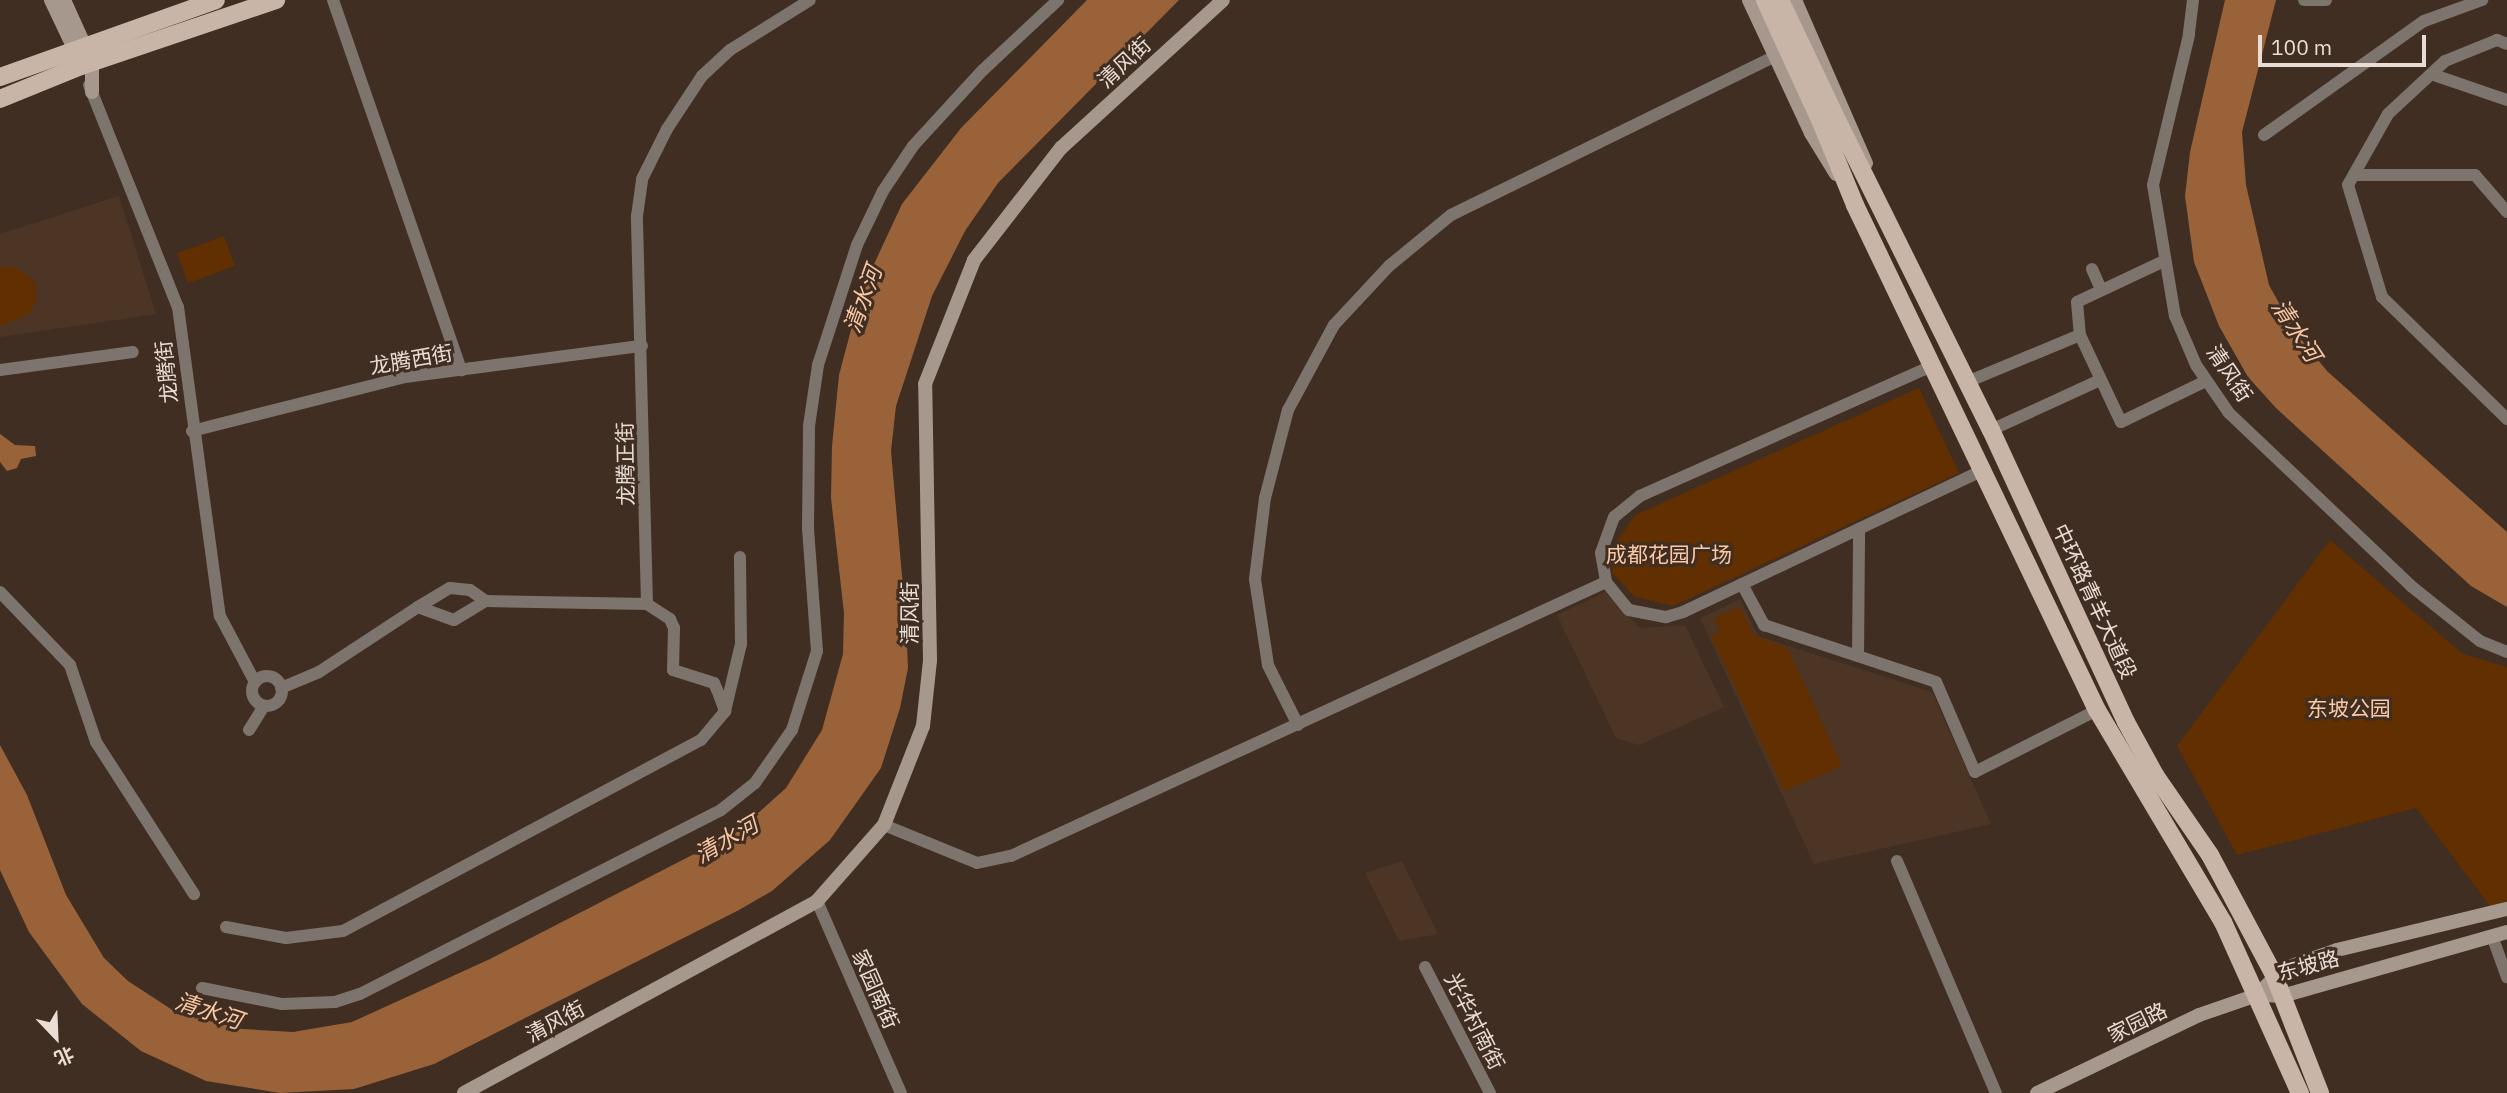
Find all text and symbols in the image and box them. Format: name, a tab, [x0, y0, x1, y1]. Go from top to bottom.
scale bar	[2262, 21, 2430, 65]
street label: 清风街	[1092, 31, 1156, 93]
text: 100 m	[2271, 33, 2332, 61]
water label: 清水河	[837, 262, 887, 336]
water label: 清水河	[2267, 294, 2327, 366]
street label: 龙腾街	[150, 339, 182, 405]
street label: 龙腾西街	[367, 339, 455, 379]
street label: 清风街	[2202, 340, 2258, 406]
street label: 龙腾正街	[612, 422, 638, 506]
street label: 中环路青羊大道段	[2048, 520, 2142, 682]
park label: 成都花园广场	[1606, 541, 1732, 567]
street label: 清风街	[896, 582, 922, 644]
park label: 东坡公园	[2307, 695, 2391, 721]
water label: 清水河	[689, 810, 763, 868]
street label: 东坡路	[2274, 945, 2342, 985]
street label: 家园南街	[847, 946, 905, 1032]
street label: 光华村南街	[1440, 969, 1510, 1073]
water label: 清水河	[172, 986, 246, 1034]
street label: 清风街	[521, 995, 589, 1047]
street label: 家园路	[2103, 997, 2171, 1047]
north arrow	[21, 1002, 91, 1072]
text: 北	[51, 1042, 78, 1071]

